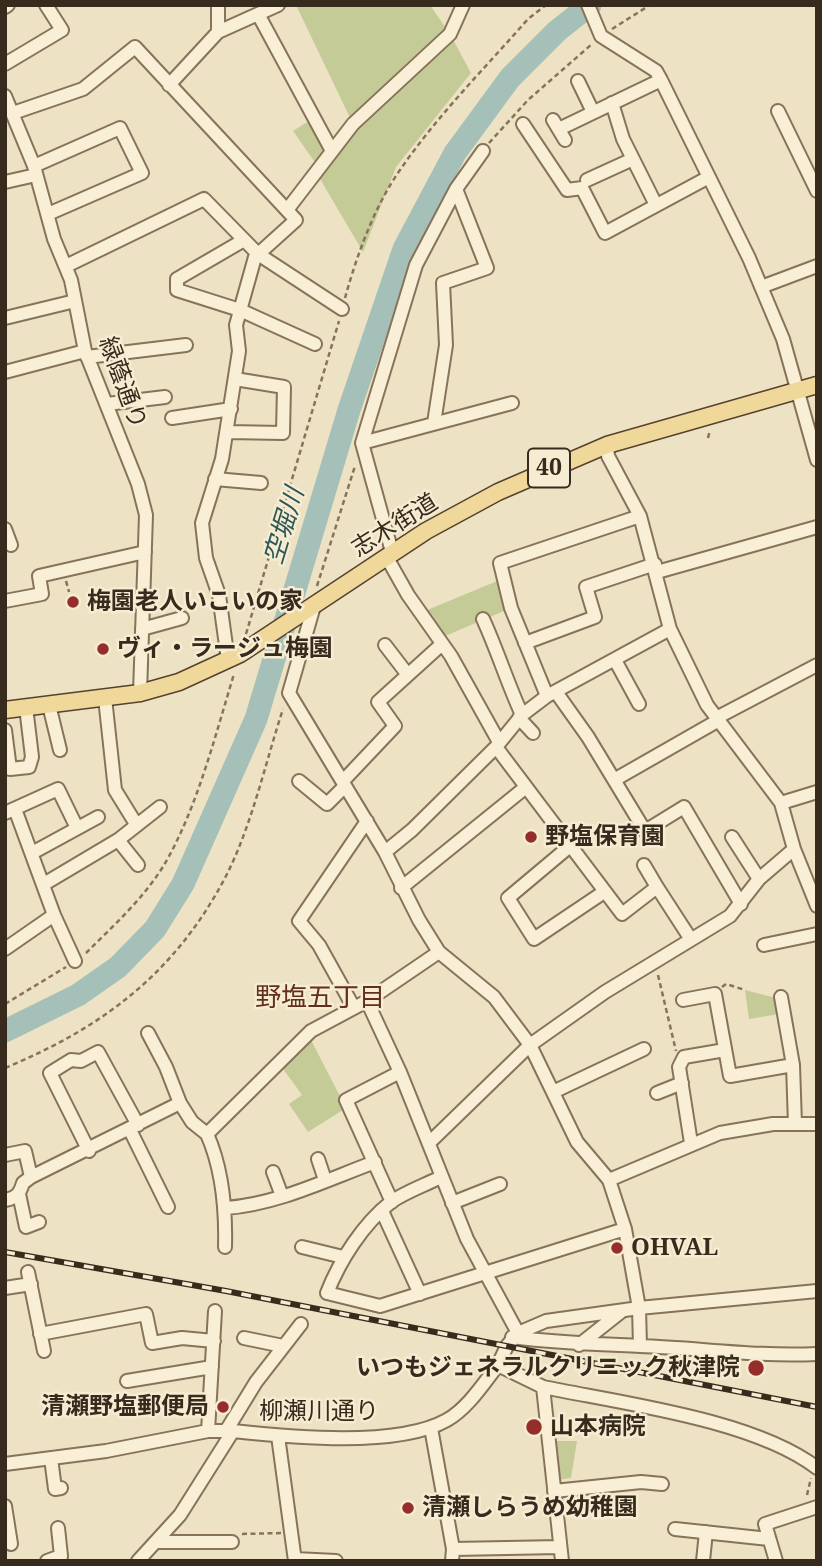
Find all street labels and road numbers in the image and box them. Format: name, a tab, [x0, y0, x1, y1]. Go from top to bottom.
street label: 緑蔭通り	[92, 333, 152, 433]
road number: 40	[528, 448, 570, 488]
street label: 志木街道	[347, 488, 443, 564]
street label: 柳瀬川通り	[259, 1398, 379, 1426]

